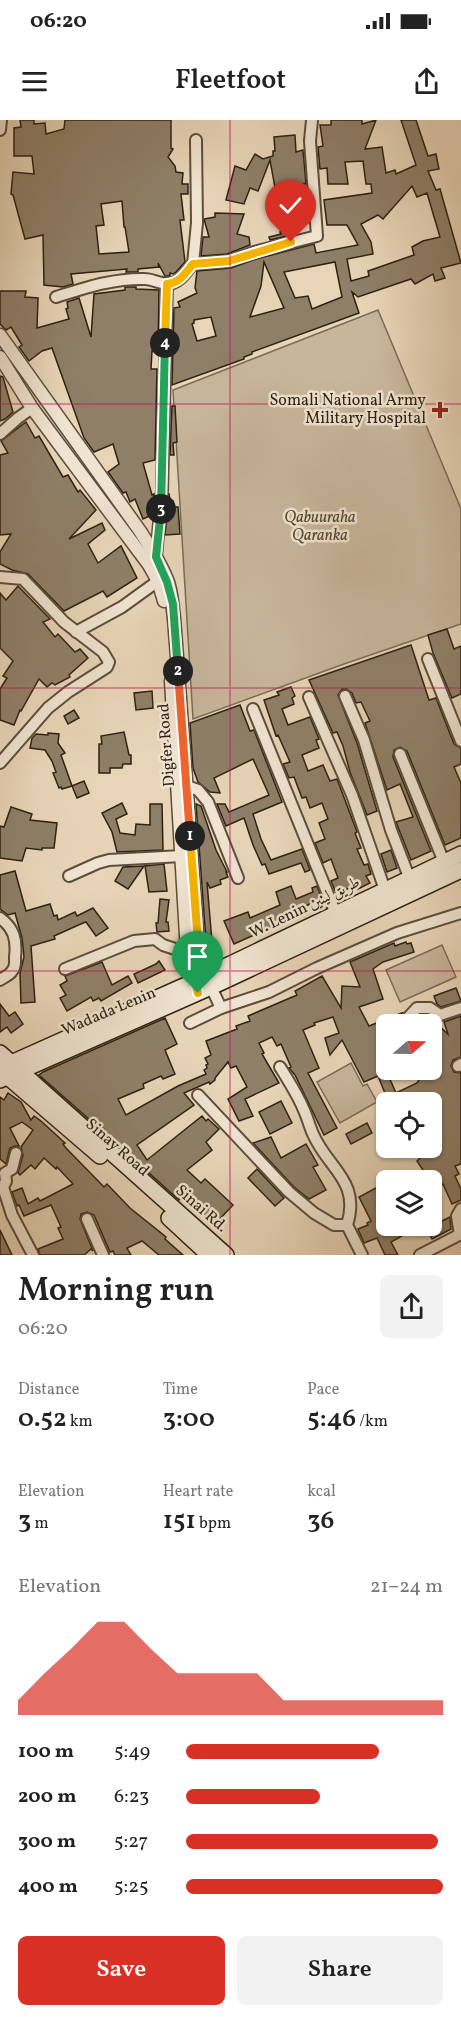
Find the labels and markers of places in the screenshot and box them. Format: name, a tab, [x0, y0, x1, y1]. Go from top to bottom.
pin	[265, 180, 316, 242]
pin: 4	[150, 328, 180, 358]
place label: Somali National Army Military Hospital	[270, 390, 426, 430]
marker: Somali National Army Military Hospital	[431, 401, 449, 419]
pin: 3	[146, 494, 176, 524]
pin: 2	[163, 656, 193, 686]
pin: 1	[175, 821, 205, 851]
pin	[172, 931, 223, 993]

